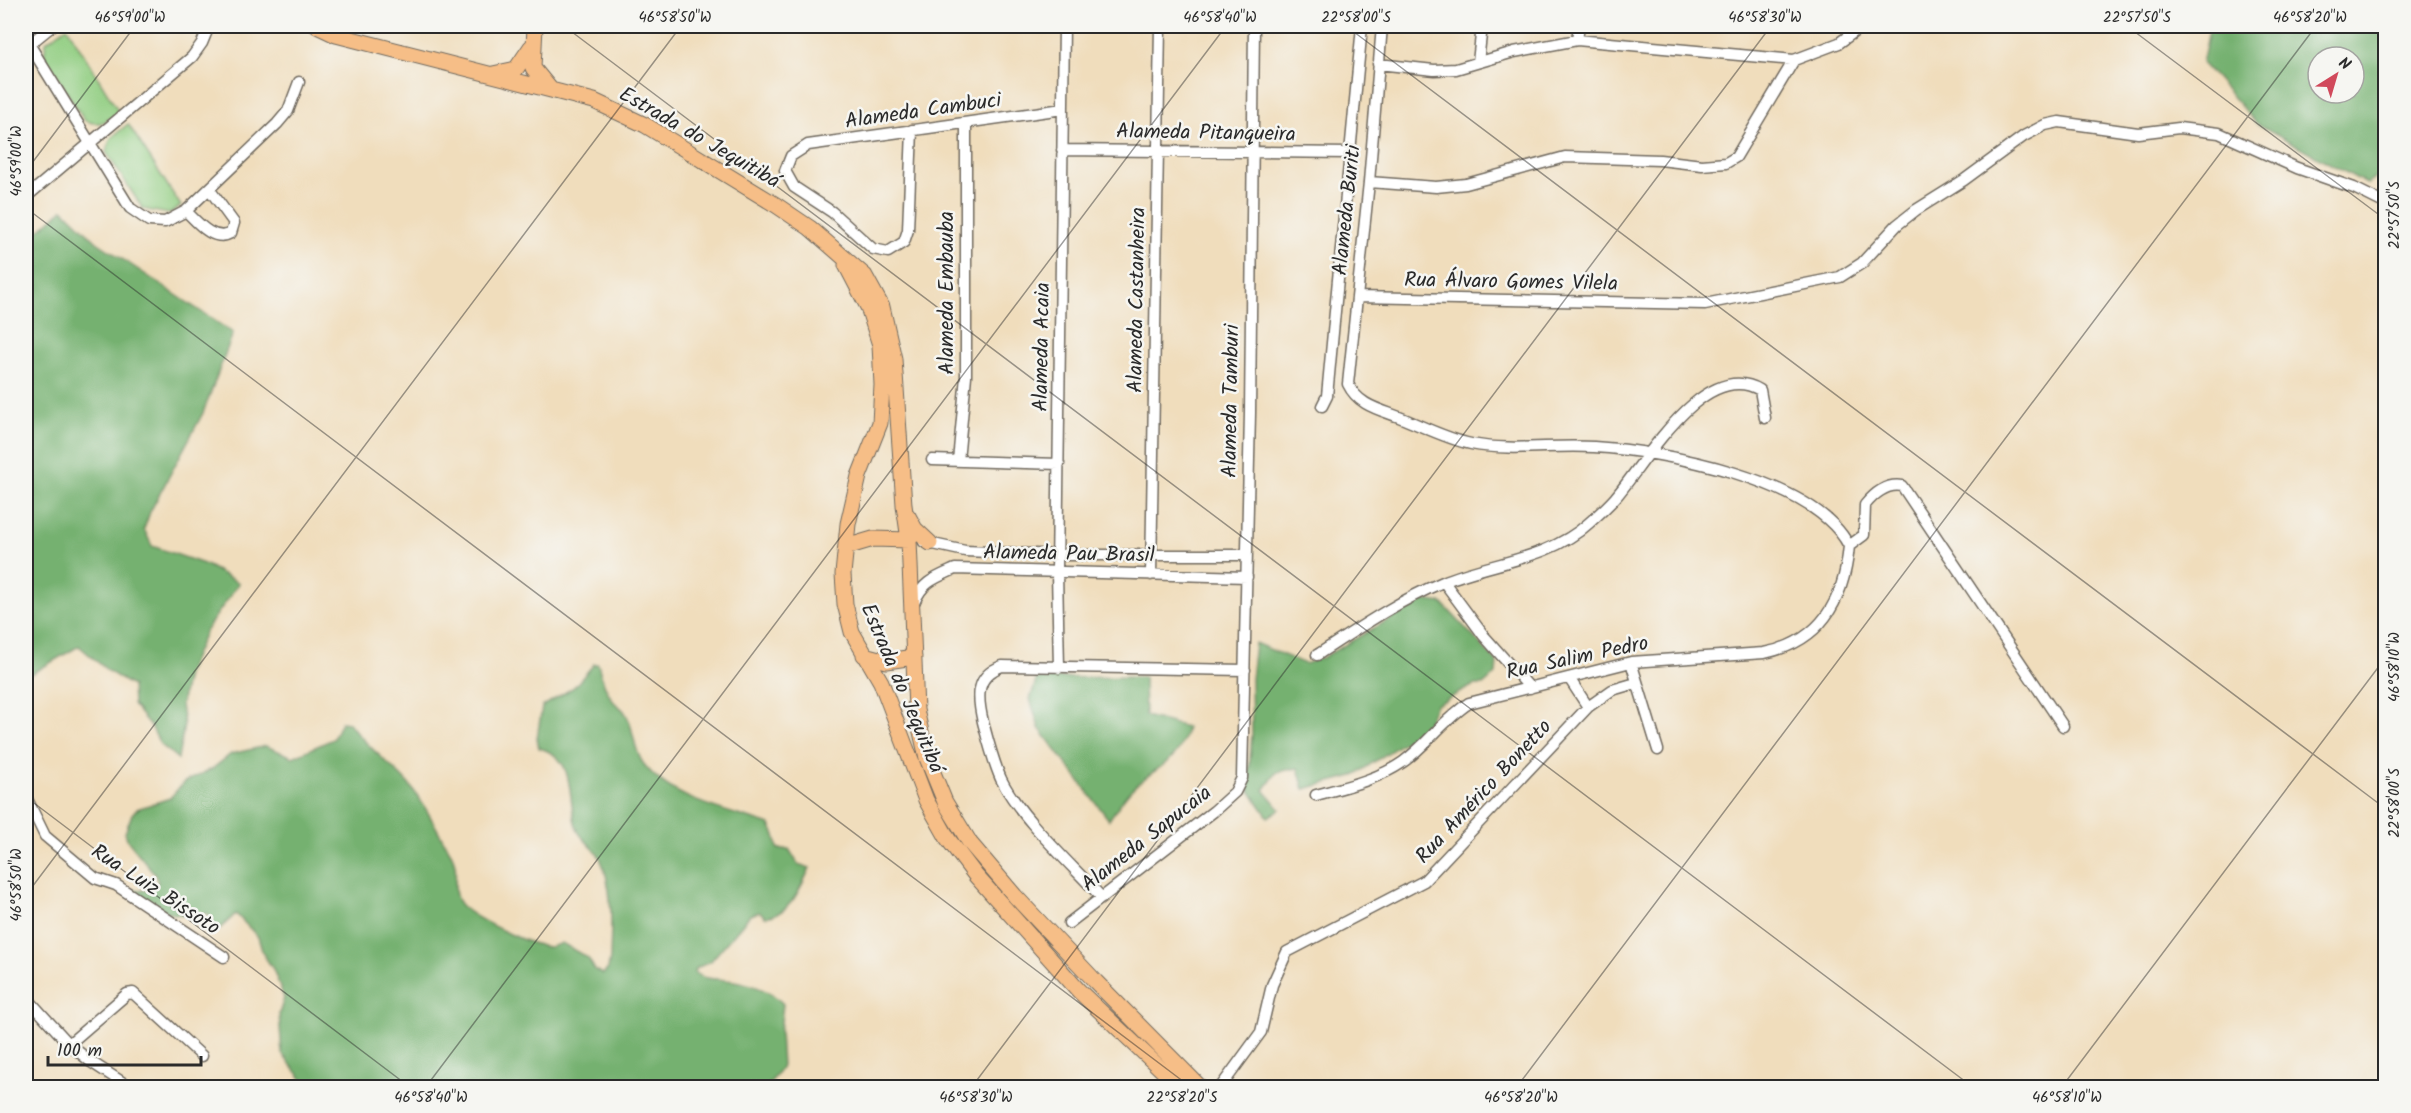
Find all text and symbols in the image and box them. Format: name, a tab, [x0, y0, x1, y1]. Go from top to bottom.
text: 46°59'00"W	[95, 6, 166, 30]
text: 46°58'50"W	[638, 6, 712, 30]
text: 46°58'40"W	[1183, 6, 1257, 30]
text: 22°58'00"S	[1321, 6, 1391, 30]
text: 46°58'30"W	[1728, 6, 1802, 30]
text: 22°57'50"S	[2103, 6, 2171, 30]
text: 46°58'20"W	[2273, 6, 2347, 30]
north arrow	[2306, 45, 2366, 105]
text: N	[2333, 51, 2356, 77]
street label: Estrada do Jequitibá	[612, 79, 788, 199]
street label: Alameda Cambuci	[843, 84, 1004, 139]
street label: Alameda Pitanqueira	[1116, 115, 1296, 152]
text: 46°59'00"W	[5, 125, 29, 196]
street label: Alameda Buriti	[1324, 142, 1371, 277]
text: 22°57'50"S	[2383, 181, 2407, 249]
street label: Alameda Castanheira	[1119, 207, 1156, 393]
street label: Alameda Embauba	[931, 211, 964, 375]
street label: Rua Álvaro Gomes Vilela	[1404, 264, 1618, 301]
street label: Alameda Acaia	[1025, 282, 1060, 412]
street label: Alameda Tamburi	[1214, 323, 1249, 478]
street label: Alameda Pau Brasil	[983, 537, 1155, 572]
street label: Estrada do Jequitibá	[851, 599, 953, 781]
street label: Rua Salim Pedro	[1503, 627, 1652, 690]
text: 46°58'10"W	[2383, 632, 2407, 702]
street label: Rua Américo Bonetto	[1408, 712, 1560, 872]
text: 22°58'00"S	[2383, 768, 2407, 838]
street label: Alameda Sapucaia	[1075, 778, 1219, 901]
street label: Rua Luiz Bissoto	[84, 836, 226, 944]
text: 46°58'50"W	[5, 848, 29, 922]
scale bar	[48, 1029, 201, 1067]
text: 100 m	[57, 1037, 102, 1066]
text: 46°58'40"W	[394, 1086, 468, 1110]
text: 46°58'30"W	[939, 1086, 1013, 1110]
text: 22°58'20"S	[1147, 1086, 1217, 1110]
text: 46°58'20"W	[1484, 1086, 1558, 1110]
text: 46°58'10"W	[2032, 1086, 2102, 1110]

